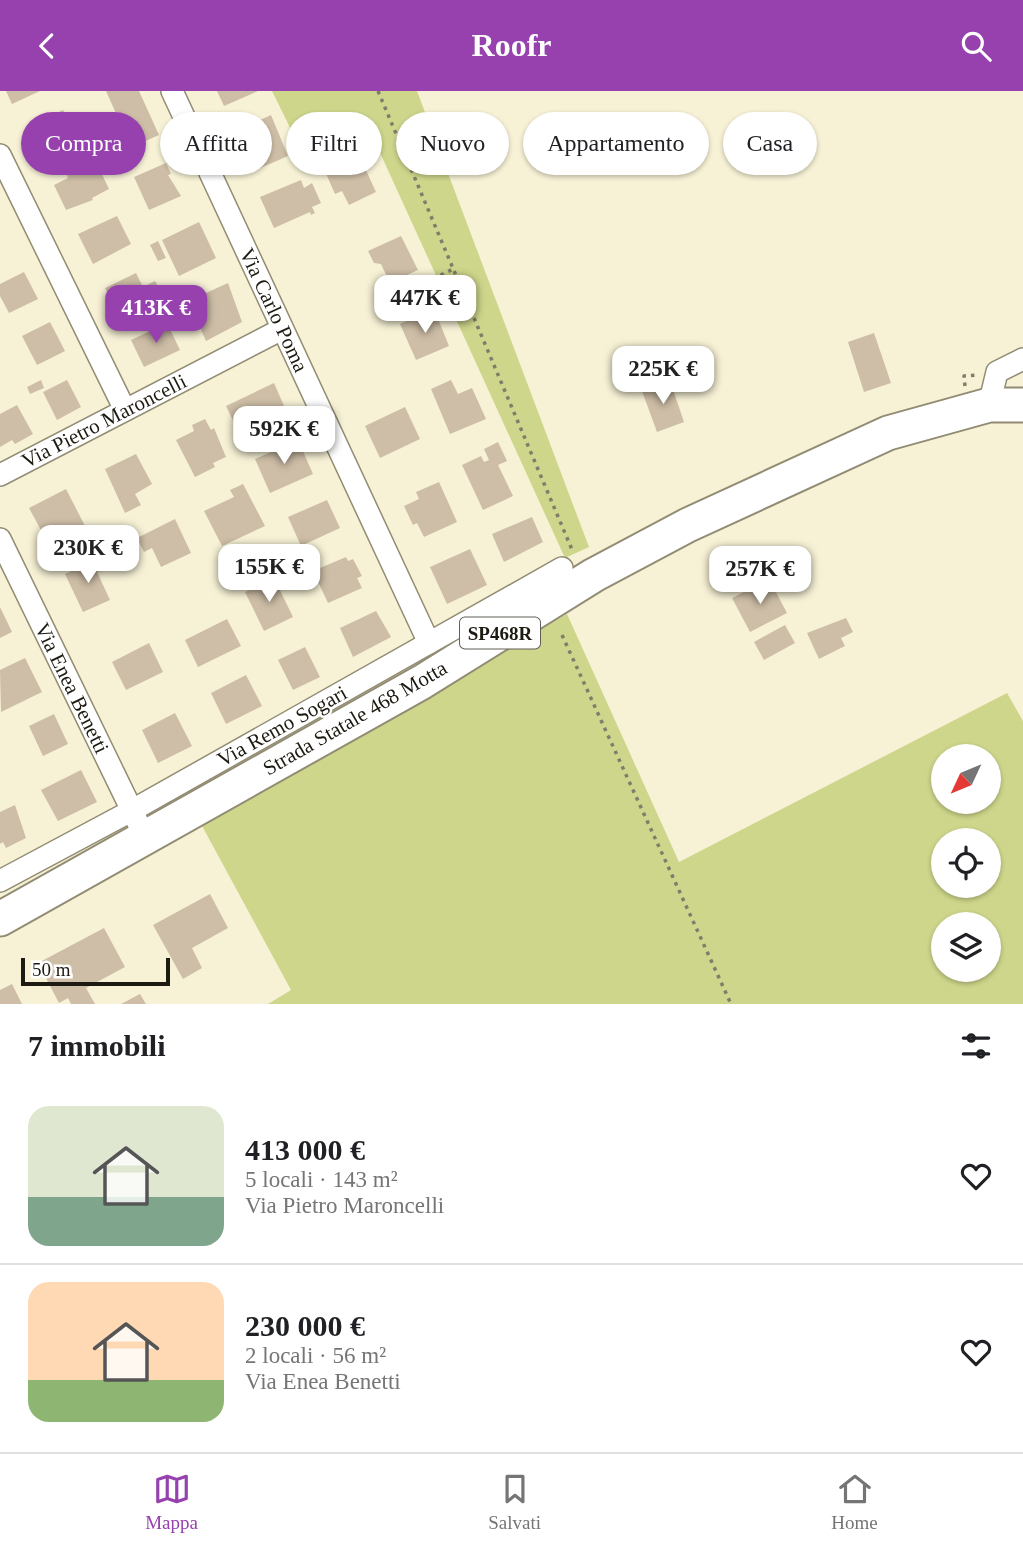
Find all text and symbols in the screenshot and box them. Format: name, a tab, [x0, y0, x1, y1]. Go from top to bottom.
icon: back	[28, 27, 66, 65]
text: Roofr	[472, 27, 551, 63]
icon: search	[957, 27, 995, 65]
chip: Compra	[21, 112, 146, 175]
chip: Affitta	[160, 112, 272, 175]
chip: Filtri	[286, 112, 382, 175]
chip: Nuovo	[396, 112, 509, 175]
chip: Appartamento	[523, 112, 709, 175]
chip: Casa	[723, 112, 817, 175]
street label: Via Carlo Poma	[235, 244, 313, 376]
pin: 447K €	[368, 275, 482, 335]
pin: 413K €	[99, 285, 213, 345]
text: 447K €	[390, 285, 460, 310]
text: 413K €	[121, 295, 191, 320]
pin: 225K €	[606, 347, 720, 406]
text: 225K €	[628, 356, 698, 381]
street label: Via Pietro Maroncelli	[18, 369, 191, 473]
pin: 592K €	[227, 407, 341, 466]
text: 592K €	[249, 416, 319, 441]
pin: 230K €	[31, 525, 145, 585]
text: 230K €	[53, 535, 123, 560]
pin: 155K €	[212, 545, 326, 604]
pin: 257K €	[703, 547, 817, 606]
text: 155K €	[234, 554, 304, 579]
text: 257K €	[725, 556, 795, 581]
road number: SP468R	[460, 617, 540, 649]
street label: Via Enea Benetti	[30, 619, 114, 757]
street label: Strada Statale 468 Motta	[259, 655, 452, 780]
street label: Via Remo Sogari	[213, 680, 351, 772]
north arrow	[931, 744, 1001, 814]
map controls	[931, 744, 1001, 982]
button: locate	[931, 828, 1001, 898]
button: layers	[931, 912, 1001, 982]
scale bar	[21, 955, 170, 987]
text: 50 m	[32, 959, 71, 980]
icon: filters	[957, 1027, 995, 1065]
text: 7 immobili	[28, 1029, 166, 1062]
text: 413 000 €	[245, 1133, 365, 1166]
icon: home	[84, 1134, 168, 1218]
icon: heart	[957, 1157, 995, 1195]
text: 5 locali · 143 m²	[245, 1167, 398, 1192]
text: Via Pietro Maroncelli	[245, 1193, 444, 1218]
text: 230 000 €	[245, 1309, 365, 1342]
icon: home	[84, 1310, 168, 1394]
icon: heart	[957, 1333, 995, 1371]
text: 2 locali · 56 m²	[245, 1343, 386, 1368]
text: Via Enea Benetti	[245, 1369, 401, 1394]
tab: Mappa	[145, 1470, 198, 1534]
tab: Salvati	[488, 1470, 541, 1534]
tab: Home	[831, 1470, 878, 1534]

